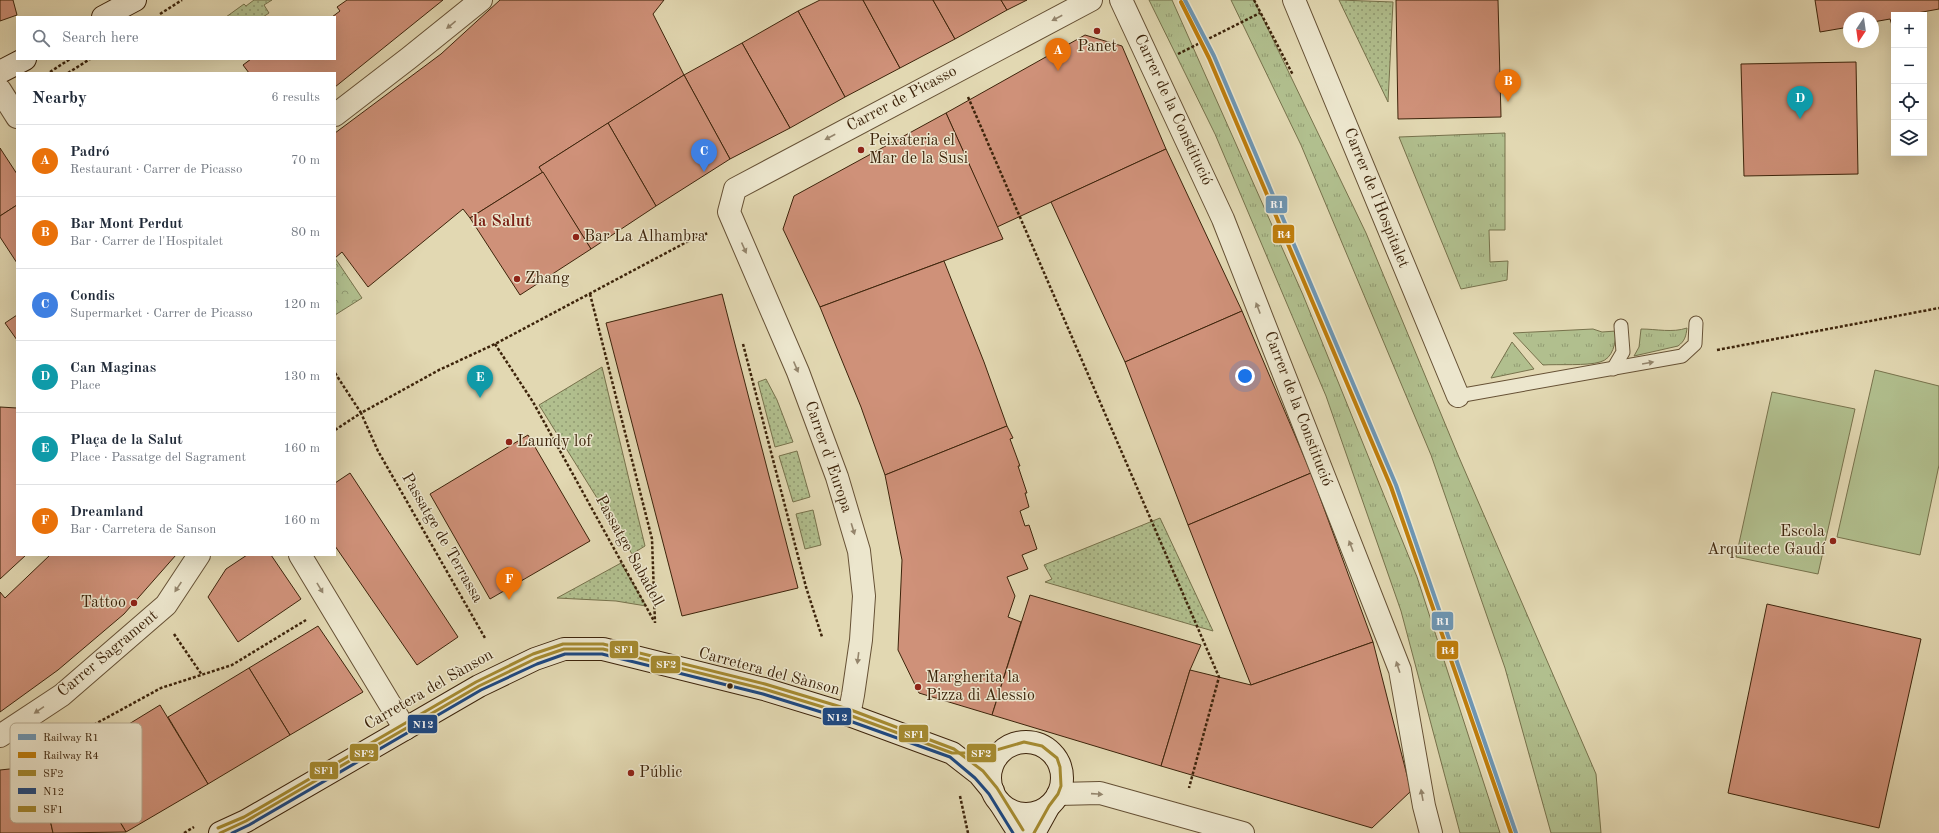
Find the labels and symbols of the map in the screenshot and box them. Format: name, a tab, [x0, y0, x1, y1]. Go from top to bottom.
north arrow	[1843, 12, 1879, 48]
one-way arrow	[1051, 15, 1063, 21]
one-way arrow	[446, 20, 457, 29]
marker: Panet	[1092, 26, 1102, 36]
street label: Carrer de la Constitució	[1131, 32, 1215, 188]
pin: A	[1045, 38, 1071, 71]
place label: Panet	[1077, 39, 1117, 55]
street label: Carrer de Picasso	[844, 63, 960, 135]
pin: B	[1495, 69, 1521, 102]
pin: D	[1787, 86, 1813, 119]
street label: Carrer de l'Hospitalet	[1341, 126, 1412, 271]
place label: Peixateria el Mar de la Susi	[869, 133, 968, 167]
one-way arrow	[824, 134, 836, 141]
pin: C	[691, 139, 717, 172]
marker: Peixateria el Mar de la Susi	[856, 145, 866, 155]
line badge: R1	[1265, 195, 1288, 214]
text: R1	[1270, 200, 1284, 211]
district label: la Salut	[473, 213, 531, 230]
line badge: R4	[1272, 224, 1295, 244]
place label: Bar La Alhambra	[584, 229, 706, 245]
text: R4	[1277, 230, 1291, 241]
marker: Bar La Alhambra	[571, 232, 581, 242]
one-way arrow	[741, 242, 747, 254]
place label: Zhang	[525, 271, 570, 287]
marker: Zhang	[512, 274, 522, 284]
one-way arrow	[1255, 301, 1261, 313]
street label: Carrer de la Constitució	[1261, 329, 1335, 489]
one-way arrow	[1642, 359, 1654, 365]
one-way arrow	[793, 361, 800, 373]
pin: E	[467, 365, 493, 398]
your location	[1235, 366, 1255, 386]
street label: Carrer d' Europa	[801, 399, 855, 515]
place label: Laundy lof	[517, 434, 592, 450]
marker: Laundy lof	[504, 437, 514, 447]
street label: Passatge de Terrassa	[398, 470, 486, 606]
street label: Passatge Sabadell	[592, 493, 666, 609]
one-way arrow	[850, 524, 856, 536]
place label: Escola Arquitecte Gaudí	[1707, 524, 1826, 558]
marker: Escola Arquitecte Gaudí	[1828, 536, 1838, 546]
one-way arrow	[1348, 540, 1354, 552]
pin: F	[496, 567, 522, 600]
one-way arrow	[174, 582, 182, 593]
one-way arrow	[316, 582, 323, 594]
place label: Tattoo	[80, 595, 126, 611]
marker: Tattoo	[129, 598, 139, 608]
street label: Carrer Sagrament	[55, 607, 161, 700]
line badge: R1	[1431, 611, 1454, 631]
text: R1	[1436, 617, 1450, 628]
line badge: SF1	[609, 640, 639, 659]
line badge: R4	[1436, 640, 1459, 660]
text: SF1	[614, 645, 634, 656]
street label: Carretera del Sànson	[697, 645, 842, 699]
text: R4	[1441, 646, 1455, 657]
street label: Carretera del Sànson	[362, 647, 496, 733]
one-way arrow	[855, 652, 861, 664]
line badge: SF2	[650, 655, 681, 674]
text: SF2	[656, 660, 676, 671]
one-way arrow	[1395, 661, 1401, 673]
place label: Margherita la Pizza di Alessio	[926, 670, 1035, 704]
unlabelled marker	[725, 681, 735, 691]
marker: Margherita la Pizza di Alessio	[913, 682, 923, 692]
one-way arrow	[34, 706, 44, 714]
line badge: N12	[822, 707, 852, 726]
text: N12	[826, 713, 848, 724]
line badge: N12	[407, 714, 438, 734]
text: N12	[412, 720, 434, 731]
legend	[10, 723, 142, 823]
line badge: SF1	[898, 724, 929, 743]
text: SF1	[904, 730, 924, 741]
text: Railway R1	[43, 733, 99, 744]
line badge: SF2	[349, 743, 379, 762]
line badge: SF2	[966, 743, 997, 763]
text: SF2	[354, 749, 374, 760]
text: SF2	[971, 749, 991, 760]
text: Railway R4	[43, 751, 99, 762]
line badge: SF1	[309, 761, 339, 780]
place label: Públic	[639, 765, 682, 781]
text: SF1	[314, 766, 334, 777]
marker: Públic	[626, 768, 636, 778]
text: SF2	[43, 769, 64, 780]
text: N12	[43, 787, 64, 798]
one-way arrow	[1419, 789, 1425, 801]
one-way arrow	[1091, 791, 1103, 798]
text: SF1	[43, 805, 64, 816]

